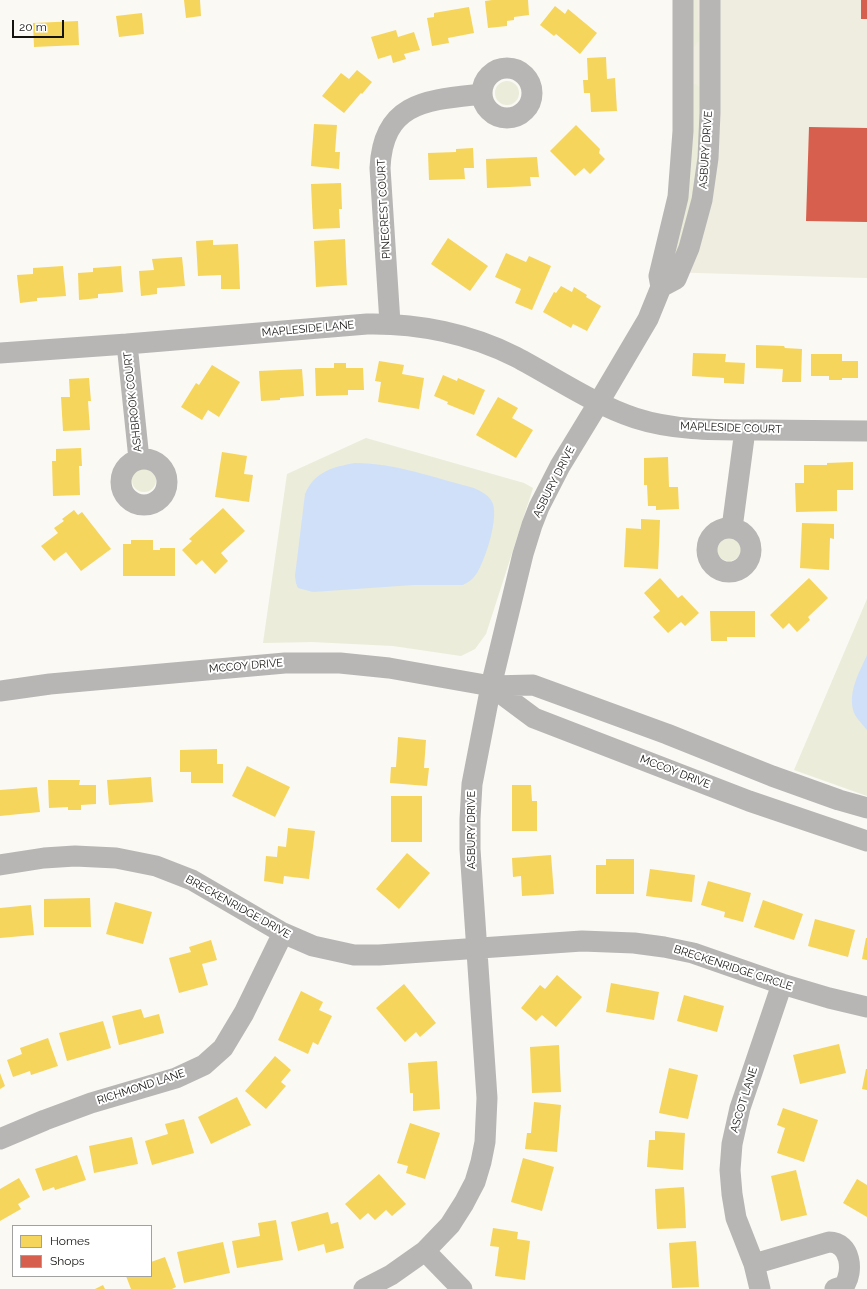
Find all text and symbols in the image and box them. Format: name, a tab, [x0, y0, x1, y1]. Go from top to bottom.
scale bar	[14, 12, 66, 38]
text: 20 m	[19, 20, 47, 34]
street label: ASBURY DRIVE	[697, 110, 715, 190]
street label: PINECREST COURT	[375, 159, 393, 259]
street label: MAPLESIDE LANE	[261, 318, 355, 340]
street label: ASHBROOK COURT	[121, 351, 145, 453]
street label: MAPLESIDE COURT	[680, 420, 782, 436]
street label: ASBURY DRIVE	[530, 444, 578, 520]
street label: MCCOY DRIVE	[208, 656, 284, 676]
street label: MCCOY DRIVE	[638, 753, 712, 791]
street label: ASBURY DRIVE	[465, 791, 479, 869]
street label: BRECKENRIDGE DRIVE	[183, 873, 293, 941]
street label: BRECKENRIDGE CIRCLE	[672, 943, 794, 993]
street label: ASCOT LANE	[728, 1066, 760, 1134]
street label: RICHMOND LANE	[95, 1067, 187, 1107]
legend	[12, 1225, 152, 1277]
text: Homes	[50, 1234, 90, 1248]
text: Shops	[50, 1254, 85, 1268]

